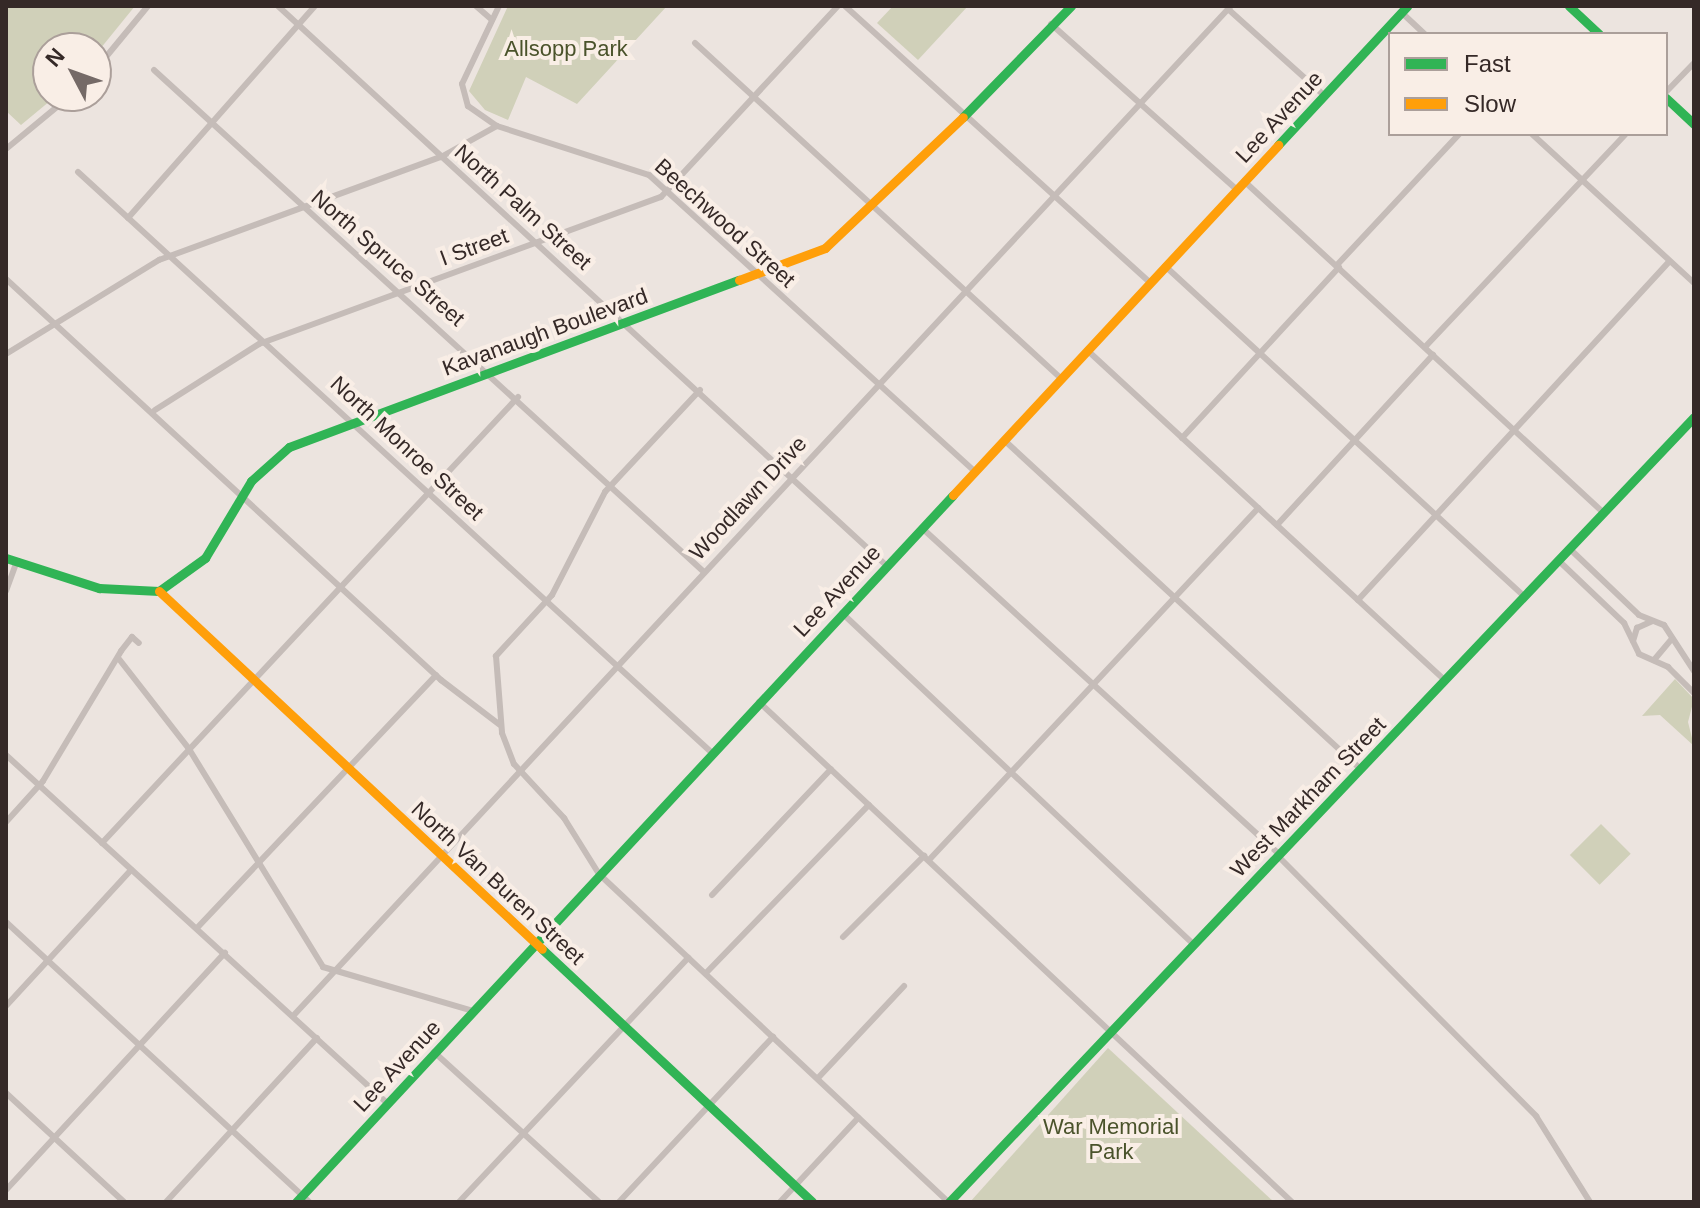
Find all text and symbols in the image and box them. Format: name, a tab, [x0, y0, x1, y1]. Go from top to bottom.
north arrow	[32, 32, 112, 112]
legend	[1388, 32, 1668, 136]
park label: Allsopp Park	[504, 36, 628, 62]
text: N	[40, 43, 70, 71]
text: Fast	[1464, 50, 1511, 77]
street label: Lee Avenue	[1229, 65, 1329, 169]
text: Slow	[1464, 90, 1516, 117]
street label: North Palm Street	[449, 139, 597, 275]
street label: Beechwood Street	[649, 153, 801, 293]
street label: North Spruce Street	[306, 184, 470, 332]
street label: I Street	[436, 222, 512, 272]
street label: Kavanaugh Boulevard	[439, 283, 651, 381]
street label: North Monroe Street	[325, 370, 489, 526]
street label: Woodlawn Drive	[684, 431, 812, 565]
street label: Lee Avenue	[787, 539, 887, 643]
street label: West Markham Street	[1225, 711, 1391, 883]
street label: North Van Buren Street	[406, 796, 590, 970]
street label: Lee Avenue	[347, 1014, 447, 1118]
park label: War Memorial Park	[1043, 1113, 1179, 1164]

